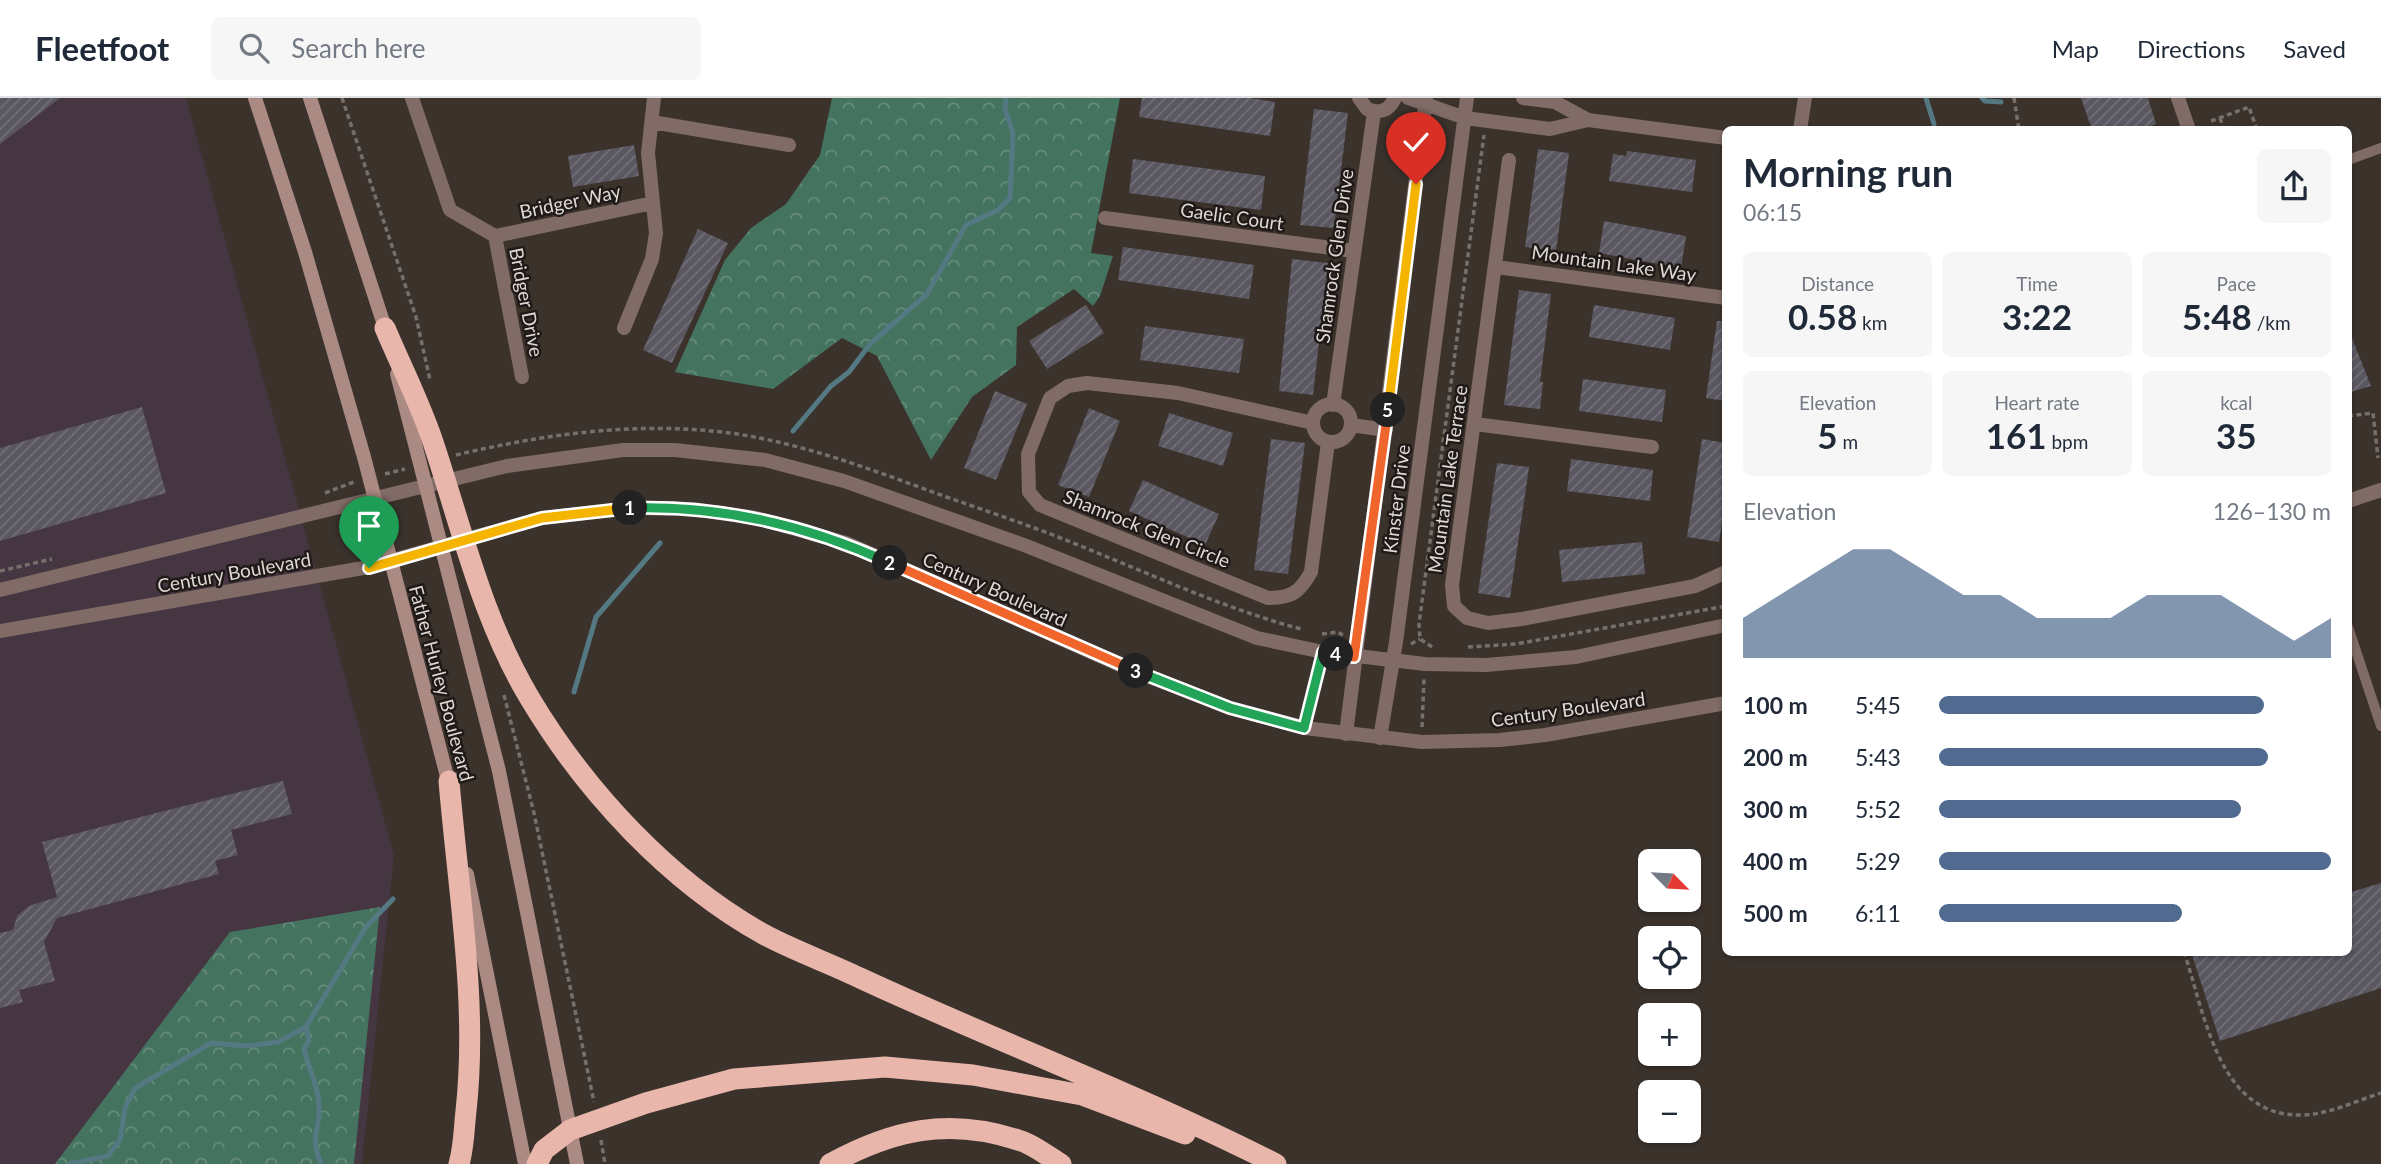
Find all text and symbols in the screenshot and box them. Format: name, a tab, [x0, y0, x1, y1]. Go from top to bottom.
search box	[211, 17, 701, 80]
text: Fleetfoot	[35, 28, 169, 68]
icon: search	[235, 29, 273, 67]
text: Search here	[291, 32, 425, 64]
text: Map	[2052, 34, 2099, 63]
text: Directions	[2137, 34, 2245, 63]
text: Saved	[2283, 34, 2346, 63]
pin	[1386, 112, 1446, 184]
icon: check	[1397, 123, 1435, 161]
text: Morning run	[1743, 149, 1953, 195]
button: share	[2257, 149, 2331, 223]
street label: Shamrock Glen Drive	[1310, 167, 1358, 345]
street label: Bridger Way	[517, 179, 623, 223]
street label: Gaelic Court	[1179, 197, 1285, 235]
text: 06:15	[1743, 198, 1802, 226]
street label: Mountain Lake Way	[1530, 240, 1698, 286]
street label: Bridger Drive	[505, 246, 549, 358]
text: Distance	[1801, 272, 1874, 295]
text: Time	[2016, 272, 2058, 295]
text: Pace	[2217, 272, 2256, 295]
text: 0.58	[1788, 295, 1857, 337]
text: 3:22	[2002, 295, 2072, 337]
text: 5:48	[2182, 295, 2252, 337]
text: km	[1857, 311, 1887, 334]
text: /km	[2252, 311, 2291, 334]
street label: Mountain Lake Terrace	[1422, 384, 1472, 574]
text: Elevation	[1799, 391, 1876, 414]
text: Heart rate	[1994, 391, 2080, 414]
text: kcal	[2220, 391, 2252, 414]
pin: 5	[1370, 392, 1406, 428]
text: 5	[1382, 398, 1393, 421]
text: 5	[1817, 414, 1838, 456]
text: 161	[1986, 414, 2047, 456]
text: 35	[2216, 414, 2257, 456]
text: m	[1838, 430, 1858, 453]
text: bpm	[2047, 430, 2088, 453]
street label: Kinster Drive	[1378, 443, 1414, 555]
street label: Shamrock Glen Circle	[1060, 484, 1234, 572]
pin: 1	[612, 490, 648, 526]
pin	[339, 496, 399, 568]
text: 1	[624, 496, 635, 519]
text: Elevation	[1743, 497, 1836, 525]
text: 126–130 m	[2213, 497, 2331, 525]
icon: arrive	[350, 507, 388, 545]
pin: 2	[872, 546, 908, 580]
street label: Century Boulevard	[155, 547, 313, 597]
street label: Century Boulevard	[919, 547, 1071, 631]
text: 2	[884, 551, 895, 574]
street label: Father Hurley Boulevard	[405, 583, 479, 783]
pin: 4	[1318, 636, 1354, 672]
text: 4	[1330, 642, 1341, 665]
pin: 3	[1118, 654, 1154, 688]
text: 3	[1130, 659, 1141, 682]
street label: Century Boulevard	[1489, 687, 1647, 731]
text: 100 m	[1743, 691, 1808, 719]
text: 5:45	[1855, 691, 1901, 719]
text: 200 m	[1743, 743, 1808, 771]
text: 5:43	[1855, 743, 1901, 771]
text: 300 m	[1743, 795, 1808, 823]
text: 5:52	[1855, 795, 1901, 823]
text: 400 m	[1743, 847, 1808, 875]
text: 5:29	[1855, 847, 1901, 875]
north arrow	[1638, 849, 1701, 912]
map controls	[1638, 849, 1701, 1143]
text: 500 m	[1743, 899, 1808, 927]
text: 6:11	[1855, 899, 1901, 927]
button: locate	[1638, 926, 1701, 989]
button: +	[1638, 1003, 1701, 1066]
button: −	[1638, 1080, 1701, 1143]

